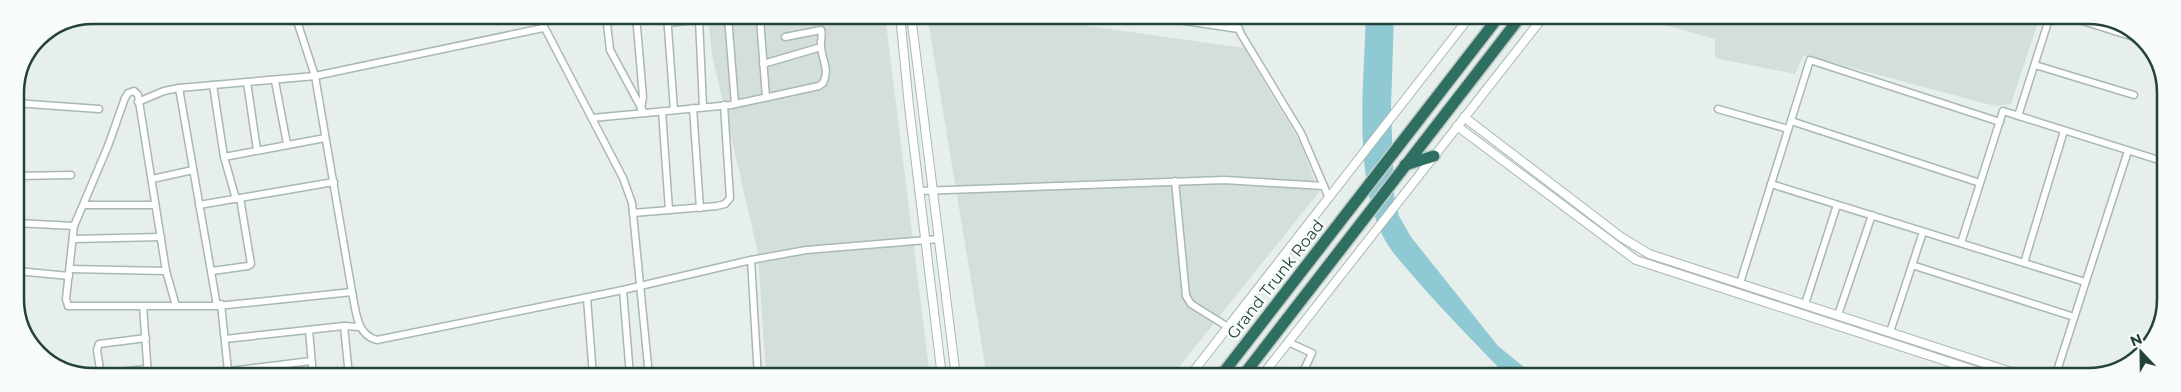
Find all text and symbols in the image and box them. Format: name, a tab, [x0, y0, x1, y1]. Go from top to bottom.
street label: Grand Trunk Road	[1223, 216, 1328, 343]
north arrow	[2116, 327, 2166, 377]
text: N	[2128, 329, 2145, 350]

